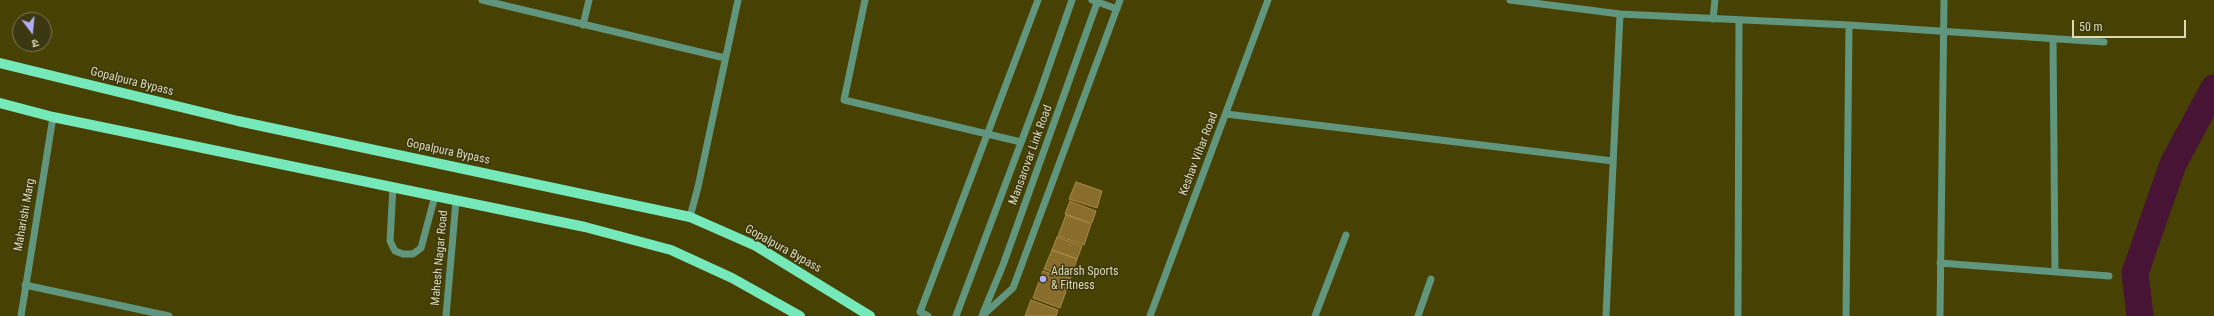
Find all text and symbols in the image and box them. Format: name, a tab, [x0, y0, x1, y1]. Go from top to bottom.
north arrow	[12, 12, 52, 52]
scale bar	[2074, 12, 2188, 38]
text: 50 m	[2079, 20, 2103, 34]
text: उ	[30, 36, 40, 50]
street label: Gopalpura Bypass	[89, 65, 175, 99]
street label: Mansarovar Link Road	[1006, 103, 1056, 207]
street label: Keshav Vihar Road	[1176, 110, 1222, 198]
street label: Gopalpura Bypass	[405, 136, 491, 168]
street label: Maharishi Marg	[12, 177, 38, 253]
street label: Mahesh Nagar Road	[429, 210, 451, 306]
street label: Gopalpura Bypass	[742, 222, 824, 276]
place label: Adarsh Sports & Fitness	[1051, 265, 1118, 293]
marker: Adarsh Sports & Fitness	[1038, 274, 1048, 284]

